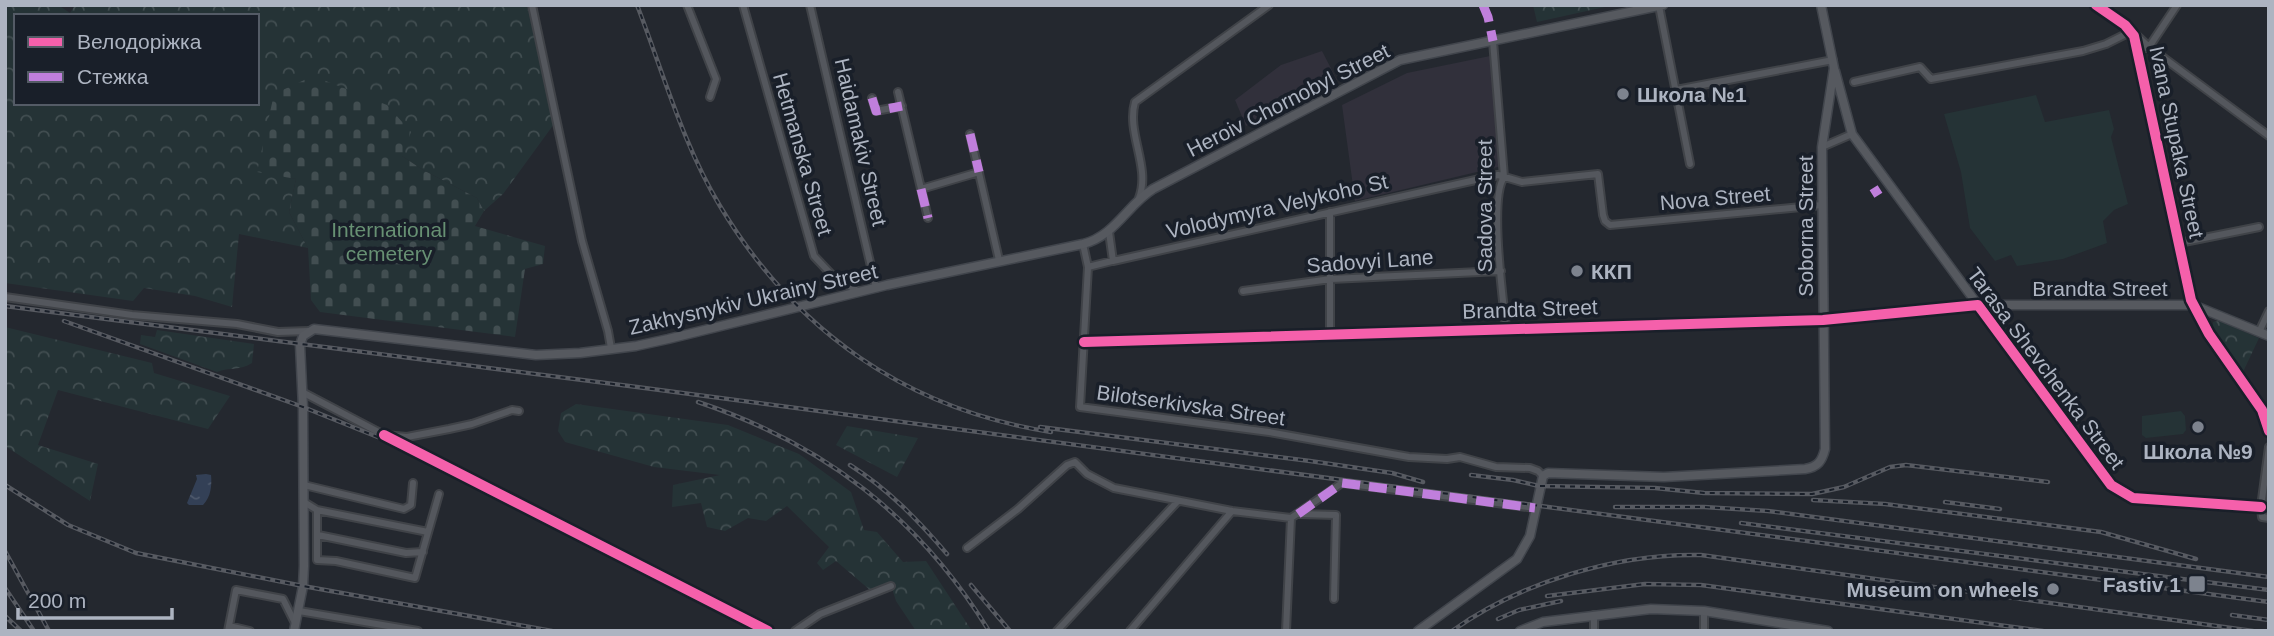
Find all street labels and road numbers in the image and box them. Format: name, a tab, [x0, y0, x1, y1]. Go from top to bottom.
street label: Heroiv Chornobyl Street	[1183, 39, 1393, 161]
street label: Ivana Stupaka Street	[2145, 44, 2209, 240]
street label: Haidamakiv Street	[830, 56, 892, 228]
street label: Hetmanska Street	[769, 70, 837, 238]
street label: Sadova Street	[1473, 139, 1496, 273]
street label: Soborna Street	[1794, 155, 1817, 297]
street label: Volodymyra Velykoho St	[1164, 169, 1390, 243]
street label: Nova Street	[1659, 182, 1771, 214]
street label: Sadovyi Lane	[1306, 245, 1434, 277]
street label: Zakhysnykiv Ukrainy Street	[626, 259, 880, 339]
street label: Tarasa Shevchenka Street	[1963, 263, 2129, 473]
street label: Brandta Street	[2032, 277, 2168, 300]
street label: Brandta Street	[1462, 295, 1598, 323]
street label: Bilotserkivska Street	[1095, 380, 1287, 430]

